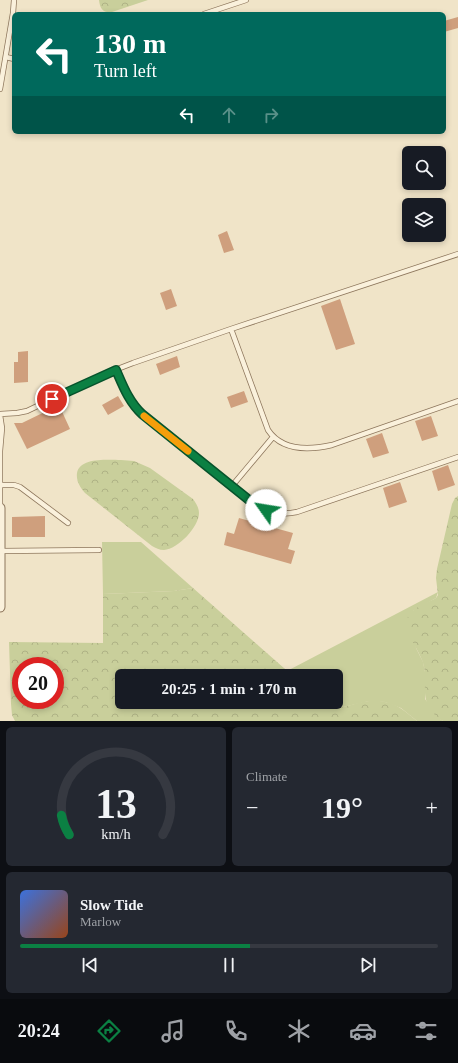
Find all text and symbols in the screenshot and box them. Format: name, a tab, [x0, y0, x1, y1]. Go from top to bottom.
icon: left	[28, 28, 80, 80]
text: 130 m	[94, 28, 166, 59]
text: Turn left	[94, 61, 157, 81]
icon: left	[176, 104, 198, 126]
icon: ahead	[218, 104, 240, 126]
icon: right	[260, 104, 282, 126]
map controls	[402, 146, 446, 242]
button: search	[402, 146, 446, 190]
button: layers	[402, 198, 446, 242]
pin	[35, 382, 69, 416]
icon: arrive	[41, 388, 63, 410]
position arrow	[245, 489, 287, 531]
speed limit sign: 20	[12, 657, 64, 709]
text: 20:25 · 1 min · 170 m	[162, 681, 297, 697]
text: Climate	[246, 769, 287, 784]
text: 13	[95, 780, 137, 826]
text: 19°	[321, 791, 363, 824]
text: −	[246, 795, 258, 820]
text: +	[426, 795, 438, 820]
text: km/h	[101, 825, 131, 841]
text: Slow Tide	[80, 897, 143, 913]
text: Marlow	[80, 914, 121, 929]
icon: previous	[79, 954, 101, 976]
icon: pause	[218, 954, 240, 976]
icon: next	[357, 954, 379, 976]
icon: directions	[95, 1017, 123, 1045]
icon: music	[159, 1017, 187, 1045]
icon: phone	[222, 1017, 250, 1045]
icon: climate	[285, 1017, 313, 1045]
icon: car	[349, 1017, 377, 1045]
icon: filters	[412, 1017, 440, 1045]
text: 20:24	[18, 1021, 60, 1041]

